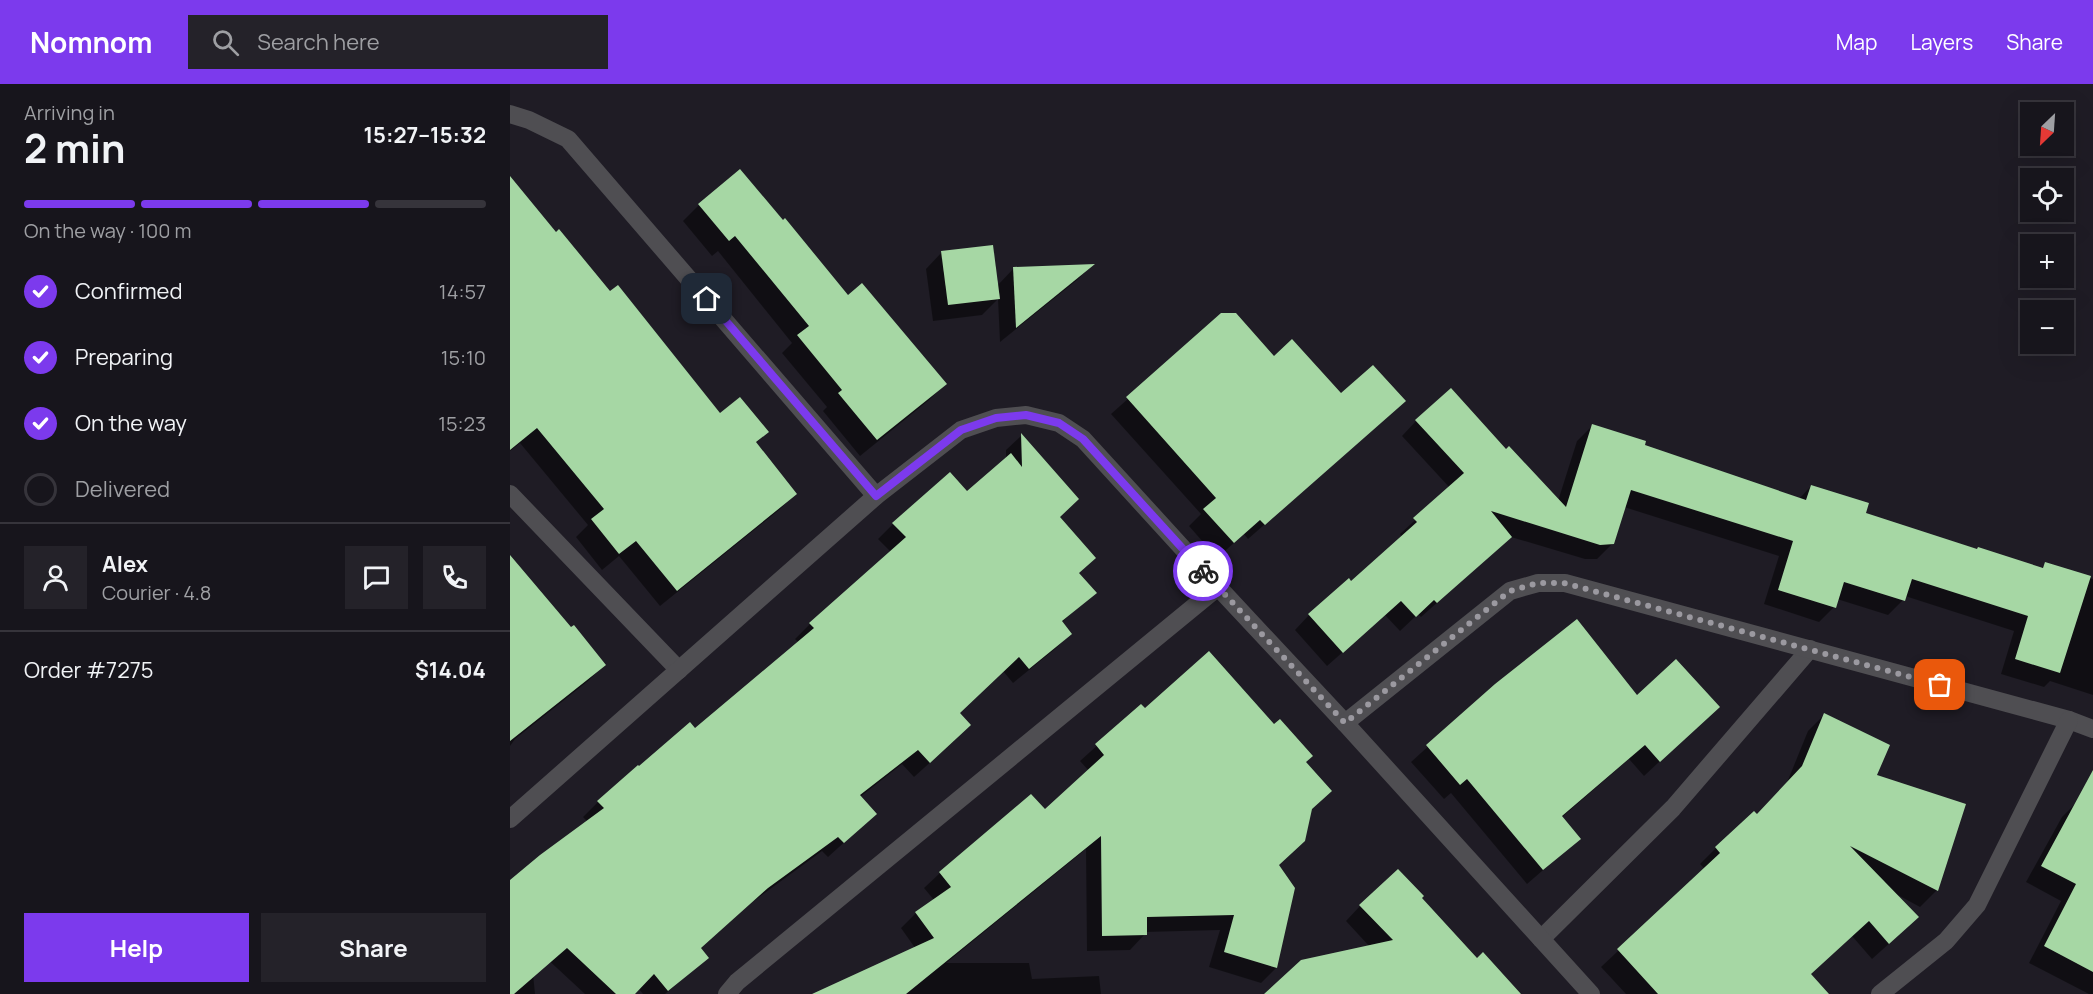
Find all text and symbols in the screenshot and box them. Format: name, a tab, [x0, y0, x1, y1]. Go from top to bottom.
search box	[188, 15, 608, 69]
text: Nomnom	[30, 23, 152, 61]
icon: search	[209, 26, 242, 59]
text: Search here	[257, 27, 380, 57]
text: Map	[1836, 28, 1877, 56]
text: Layers	[1910, 28, 1973, 56]
text: Share	[2006, 28, 2063, 56]
text: Arriving in	[24, 99, 115, 126]
north arrow	[2020, 102, 2074, 156]
map controls	[2020, 102, 2074, 354]
text: 15:27–15:32	[363, 120, 486, 150]
text: 2 min	[24, 121, 125, 175]
button: locate	[2020, 168, 2074, 222]
text: On the way · 100 m	[24, 217, 191, 244]
button: +	[2020, 234, 2074, 288]
pin	[681, 273, 732, 324]
icon: check	[24, 275, 57, 308]
text: Confirmed	[75, 276, 183, 306]
text: 14:57	[439, 278, 486, 305]
icon: home	[690, 282, 723, 315]
button: −	[2020, 300, 2074, 354]
icon: check	[24, 341, 57, 374]
text: Preparing	[75, 342, 173, 372]
text: 15:10	[441, 344, 486, 371]
icon: check	[24, 407, 57, 440]
text: On the way	[75, 408, 187, 438]
text: 15:23	[438, 410, 486, 437]
text: Delivered	[75, 474, 170, 504]
courier	[1173, 541, 1233, 601]
button: person	[24, 546, 87, 609]
button: chat	[345, 546, 408, 609]
button: phone	[423, 546, 486, 609]
text: Alex	[102, 549, 148, 579]
icon: bike	[1187, 555, 1220, 588]
text: Courier · 4.8	[102, 579, 211, 606]
text: Order #7275	[24, 655, 153, 685]
text: $14.04	[415, 655, 486, 685]
pin	[1914, 659, 1965, 710]
icon: bag	[1923, 668, 1956, 701]
button: Help	[24, 913, 249, 982]
button: Share	[261, 913, 486, 982]

